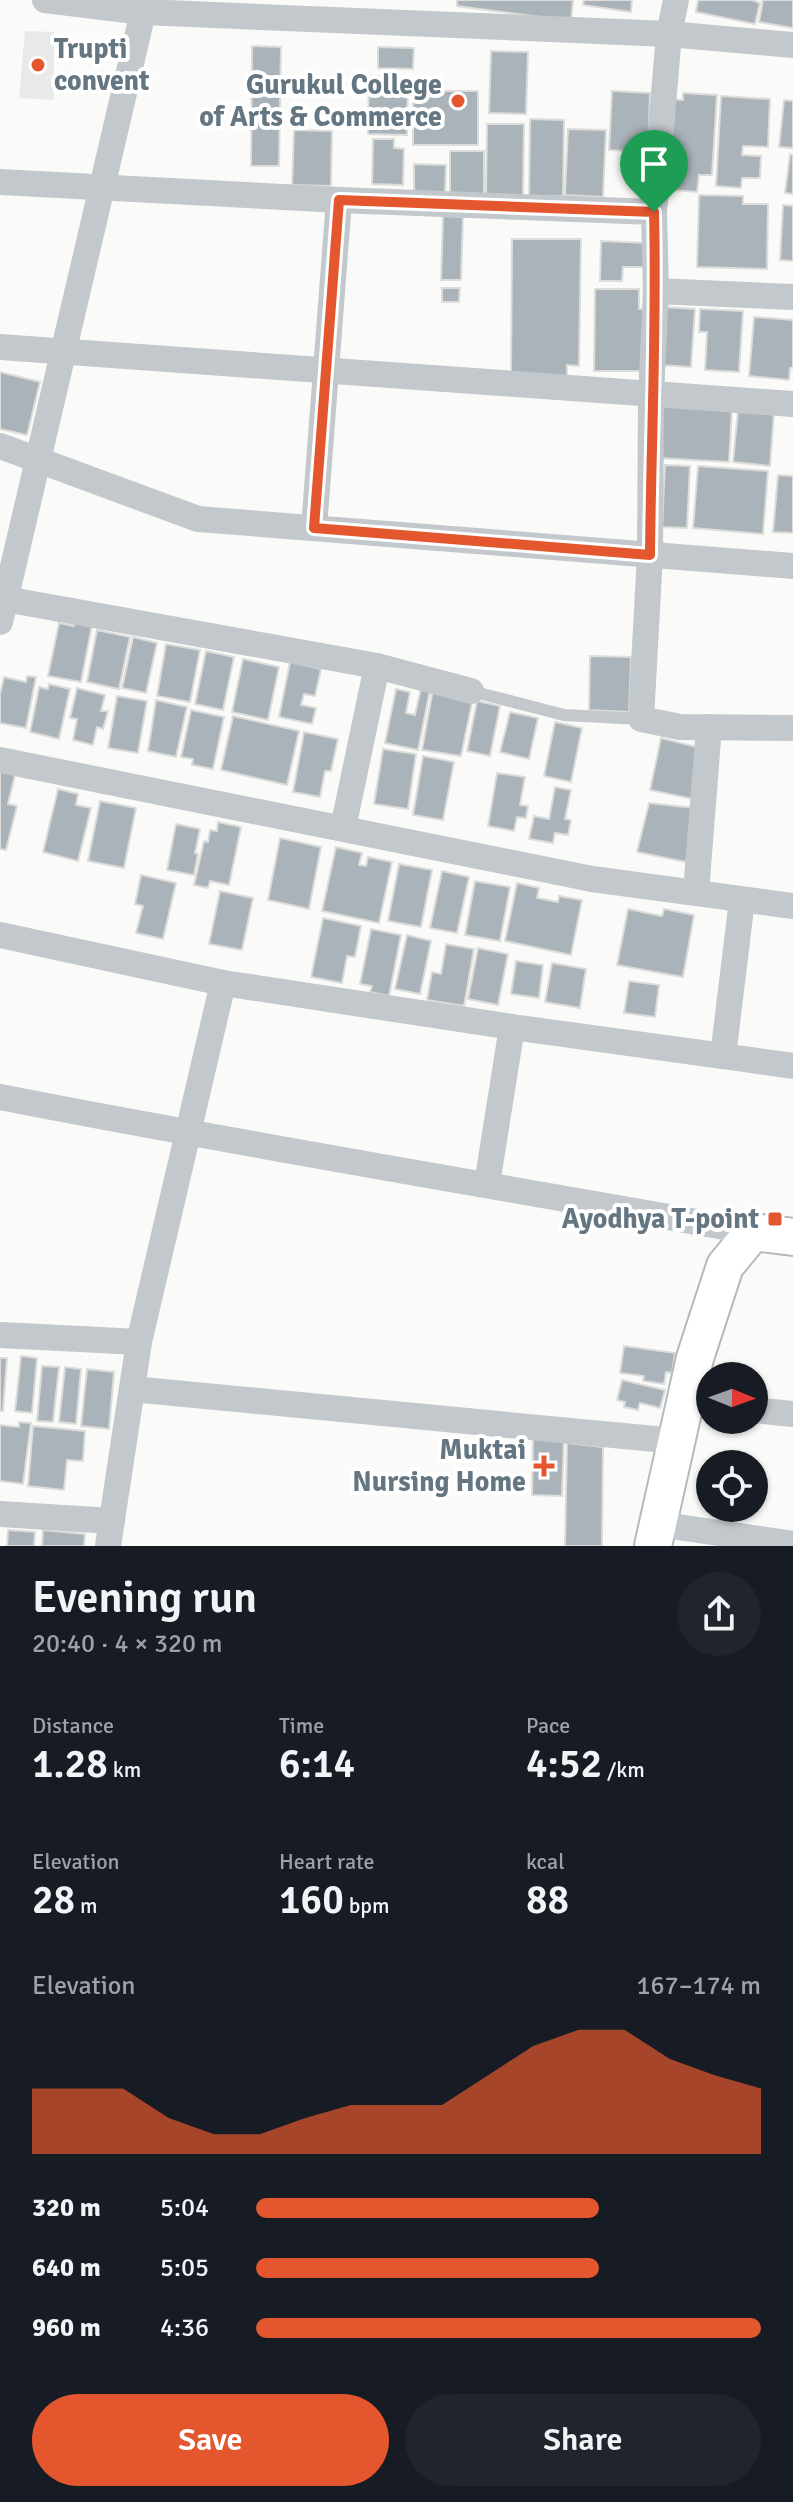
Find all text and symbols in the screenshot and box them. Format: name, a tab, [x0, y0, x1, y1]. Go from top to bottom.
place label: Trupti convent	[54, 32, 150, 98]
marker: Trupti convent	[29, 56, 47, 74]
place label: Gurukul College of Arts & Commerce	[199, 68, 442, 134]
marker: Gurukul College of Arts & Commerce	[449, 92, 467, 110]
pin	[620, 130, 688, 212]
icon: arrive	[632, 142, 676, 186]
place label: Ayodhya T-point	[562, 1202, 760, 1236]
marker: Ayodhya T-point	[766, 1210, 784, 1228]
north arrow	[696, 1362, 768, 1434]
map controls	[696, 1362, 768, 1522]
place label: Muktai Nursing Home	[352, 1433, 526, 1499]
button: locate	[696, 1450, 768, 1522]
marker: Muktai Nursing Home	[533, 1455, 555, 1477]
text: Evening run	[32, 1571, 257, 1625]
button: share	[677, 1572, 761, 1656]
text: 20:40 · 4 × 320 m	[32, 1628, 223, 1660]
text: Distance	[32, 1712, 114, 1739]
text: Time	[279, 1712, 324, 1739]
text: Pace	[526, 1712, 570, 1739]
text: 1.28	[32, 1739, 108, 1789]
text: 6:14	[279, 1739, 355, 1789]
text: 4:52	[526, 1739, 602, 1789]
text: km	[108, 1756, 141, 1783]
text: /km	[602, 1756, 645, 1783]
text: Elevation	[32, 1848, 120, 1875]
text: Heart rate	[279, 1848, 374, 1875]
text: kcal	[526, 1848, 565, 1875]
text: 28	[32, 1875, 75, 1925]
text: 160	[279, 1875, 344, 1925]
text: 88	[526, 1875, 569, 1925]
text: m	[75, 1892, 98, 1919]
text: bpm	[344, 1892, 389, 1919]
text: Elevation	[32, 1970, 136, 2002]
text: 167–174 m	[637, 1970, 761, 2002]
text: 320 m	[32, 2192, 101, 2224]
text: 5:04	[160, 2192, 209, 2224]
text: 640 m	[32, 2252, 101, 2284]
text: 5:05	[160, 2252, 209, 2284]
text: 960 m	[32, 2312, 101, 2344]
text: 4:36	[160, 2312, 209, 2344]
button: Save	[32, 2394, 389, 2486]
button: Share	[405, 2394, 761, 2486]

